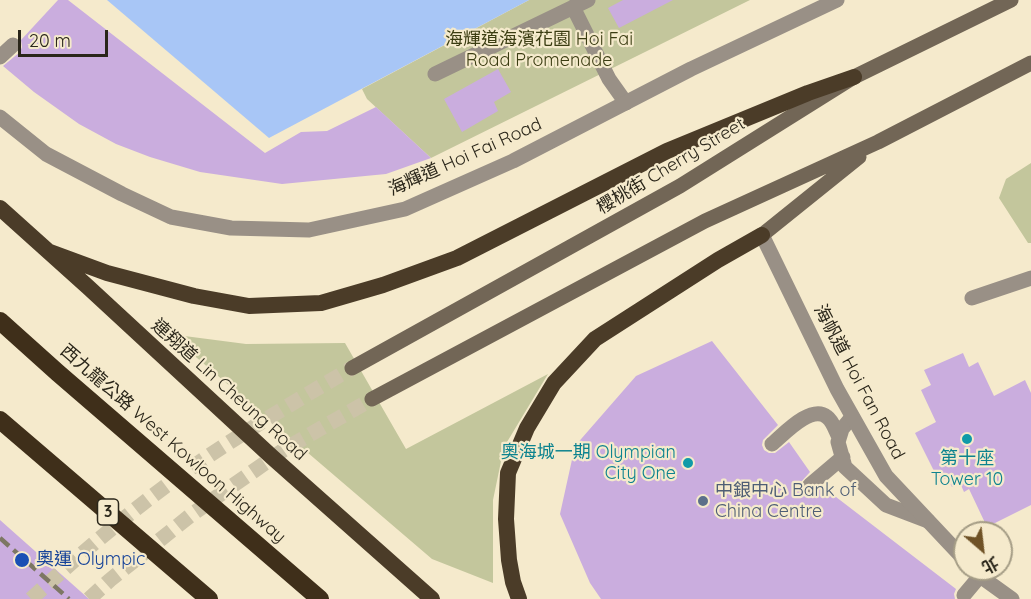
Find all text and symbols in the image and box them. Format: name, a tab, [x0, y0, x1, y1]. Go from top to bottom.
scale bar	[21, 18, 111, 56]
text: 20 m	[29, 29, 71, 52]
park label: 海輝道海濱花園 Hoi Fai Road Promenade	[445, 29, 633, 72]
street label: 海輝道 Hoi Fai Road	[385, 113, 545, 201]
street label: 櫻桃街 Cherry Street	[593, 113, 749, 219]
street label: 海帆道 Hoi Fan Road	[809, 301, 909, 463]
street label: 連翔道 Lin Cheung Road	[147, 315, 311, 465]
street label: 西九龍公路 West Kowloon Highway	[56, 340, 290, 548]
marker: 第十座 Tower 10	[960, 432, 974, 446]
place label: 奧海城一期 Olympian City One	[501, 442, 676, 484]
place label: 第十座 Tower 10	[931, 448, 1003, 490]
marker: 奧海城一期 Olympian City One	[681, 456, 695, 470]
place label: 中銀中心 Bank of China Centre	[715, 480, 857, 522]
marker: 中銀中心 Bank of China Centre	[696, 494, 710, 508]
road number: 3	[98, 499, 118, 525]
north arrow	[953, 521, 1013, 581]
place label: 奧運 Olympic	[36, 549, 145, 571]
marker: 奧運 Olympic	[13, 551, 31, 569]
text: 北	[979, 553, 1002, 578]

